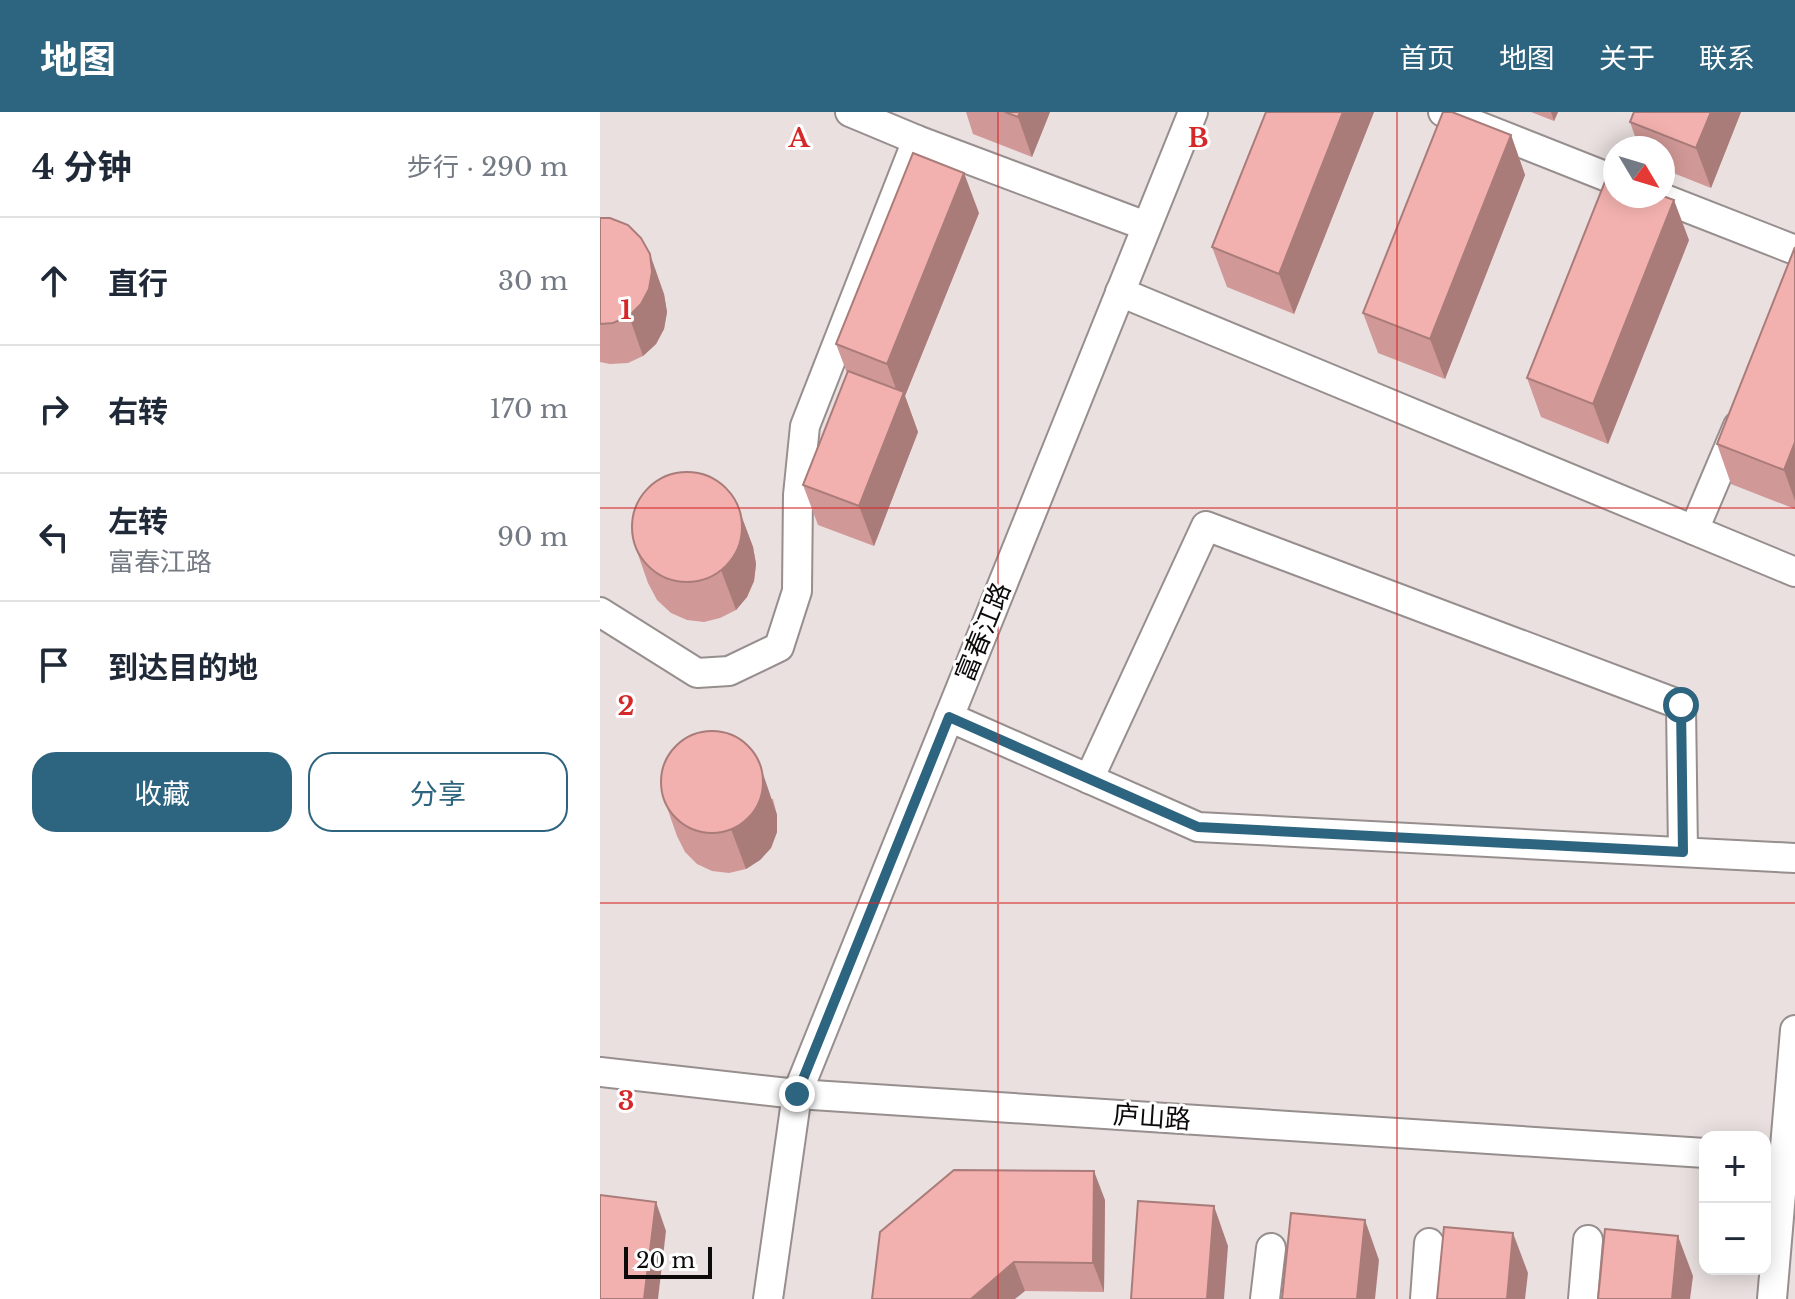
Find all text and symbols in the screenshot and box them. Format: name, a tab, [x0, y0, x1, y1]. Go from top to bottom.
text: 地图	[40, 36, 116, 83]
text: 首页	[1399, 41, 1455, 76]
text: 地图	[1499, 41, 1555, 76]
text: 关于	[1599, 41, 1655, 76]
text: 联系	[1699, 41, 1755, 76]
text: A	[787, 122, 810, 154]
text: B	[1188, 122, 1208, 154]
north arrow	[1603, 136, 1675, 208]
text: 4 分钟	[32, 146, 132, 188]
text: 步行 · 290 m	[407, 151, 568, 183]
icon: ahead	[32, 259, 76, 303]
text: 直行	[108, 265, 168, 302]
text: 30 m	[498, 265, 568, 297]
text: 1	[620, 294, 632, 326]
icon: right	[32, 387, 76, 431]
text: 右转	[108, 393, 168, 430]
text: 170 m	[489, 393, 568, 425]
text: 左转	[108, 503, 168, 540]
icon: left	[32, 515, 76, 559]
text: 90 m	[497, 521, 568, 553]
text: 富春江路	[108, 546, 212, 578]
street label: 富春江路	[949, 578, 1017, 686]
icon: arrive	[32, 643, 76, 687]
text: 到达目的地	[108, 649, 258, 686]
route start	[1663, 687, 1699, 723]
text: 2	[618, 690, 634, 722]
button: 收藏	[32, 752, 292, 832]
button: 分享	[308, 752, 568, 832]
route end	[779, 1076, 815, 1112]
text: 3	[618, 1085, 634, 1117]
street label: 庐山路	[1112, 1098, 1192, 1136]
map controls	[1699, 1131, 1771, 1275]
button: +	[1699, 1131, 1771, 1203]
button: −	[1699, 1203, 1771, 1275]
scale bar	[624, 1243, 712, 1279]
text: 20 m	[636, 1247, 695, 1274]

